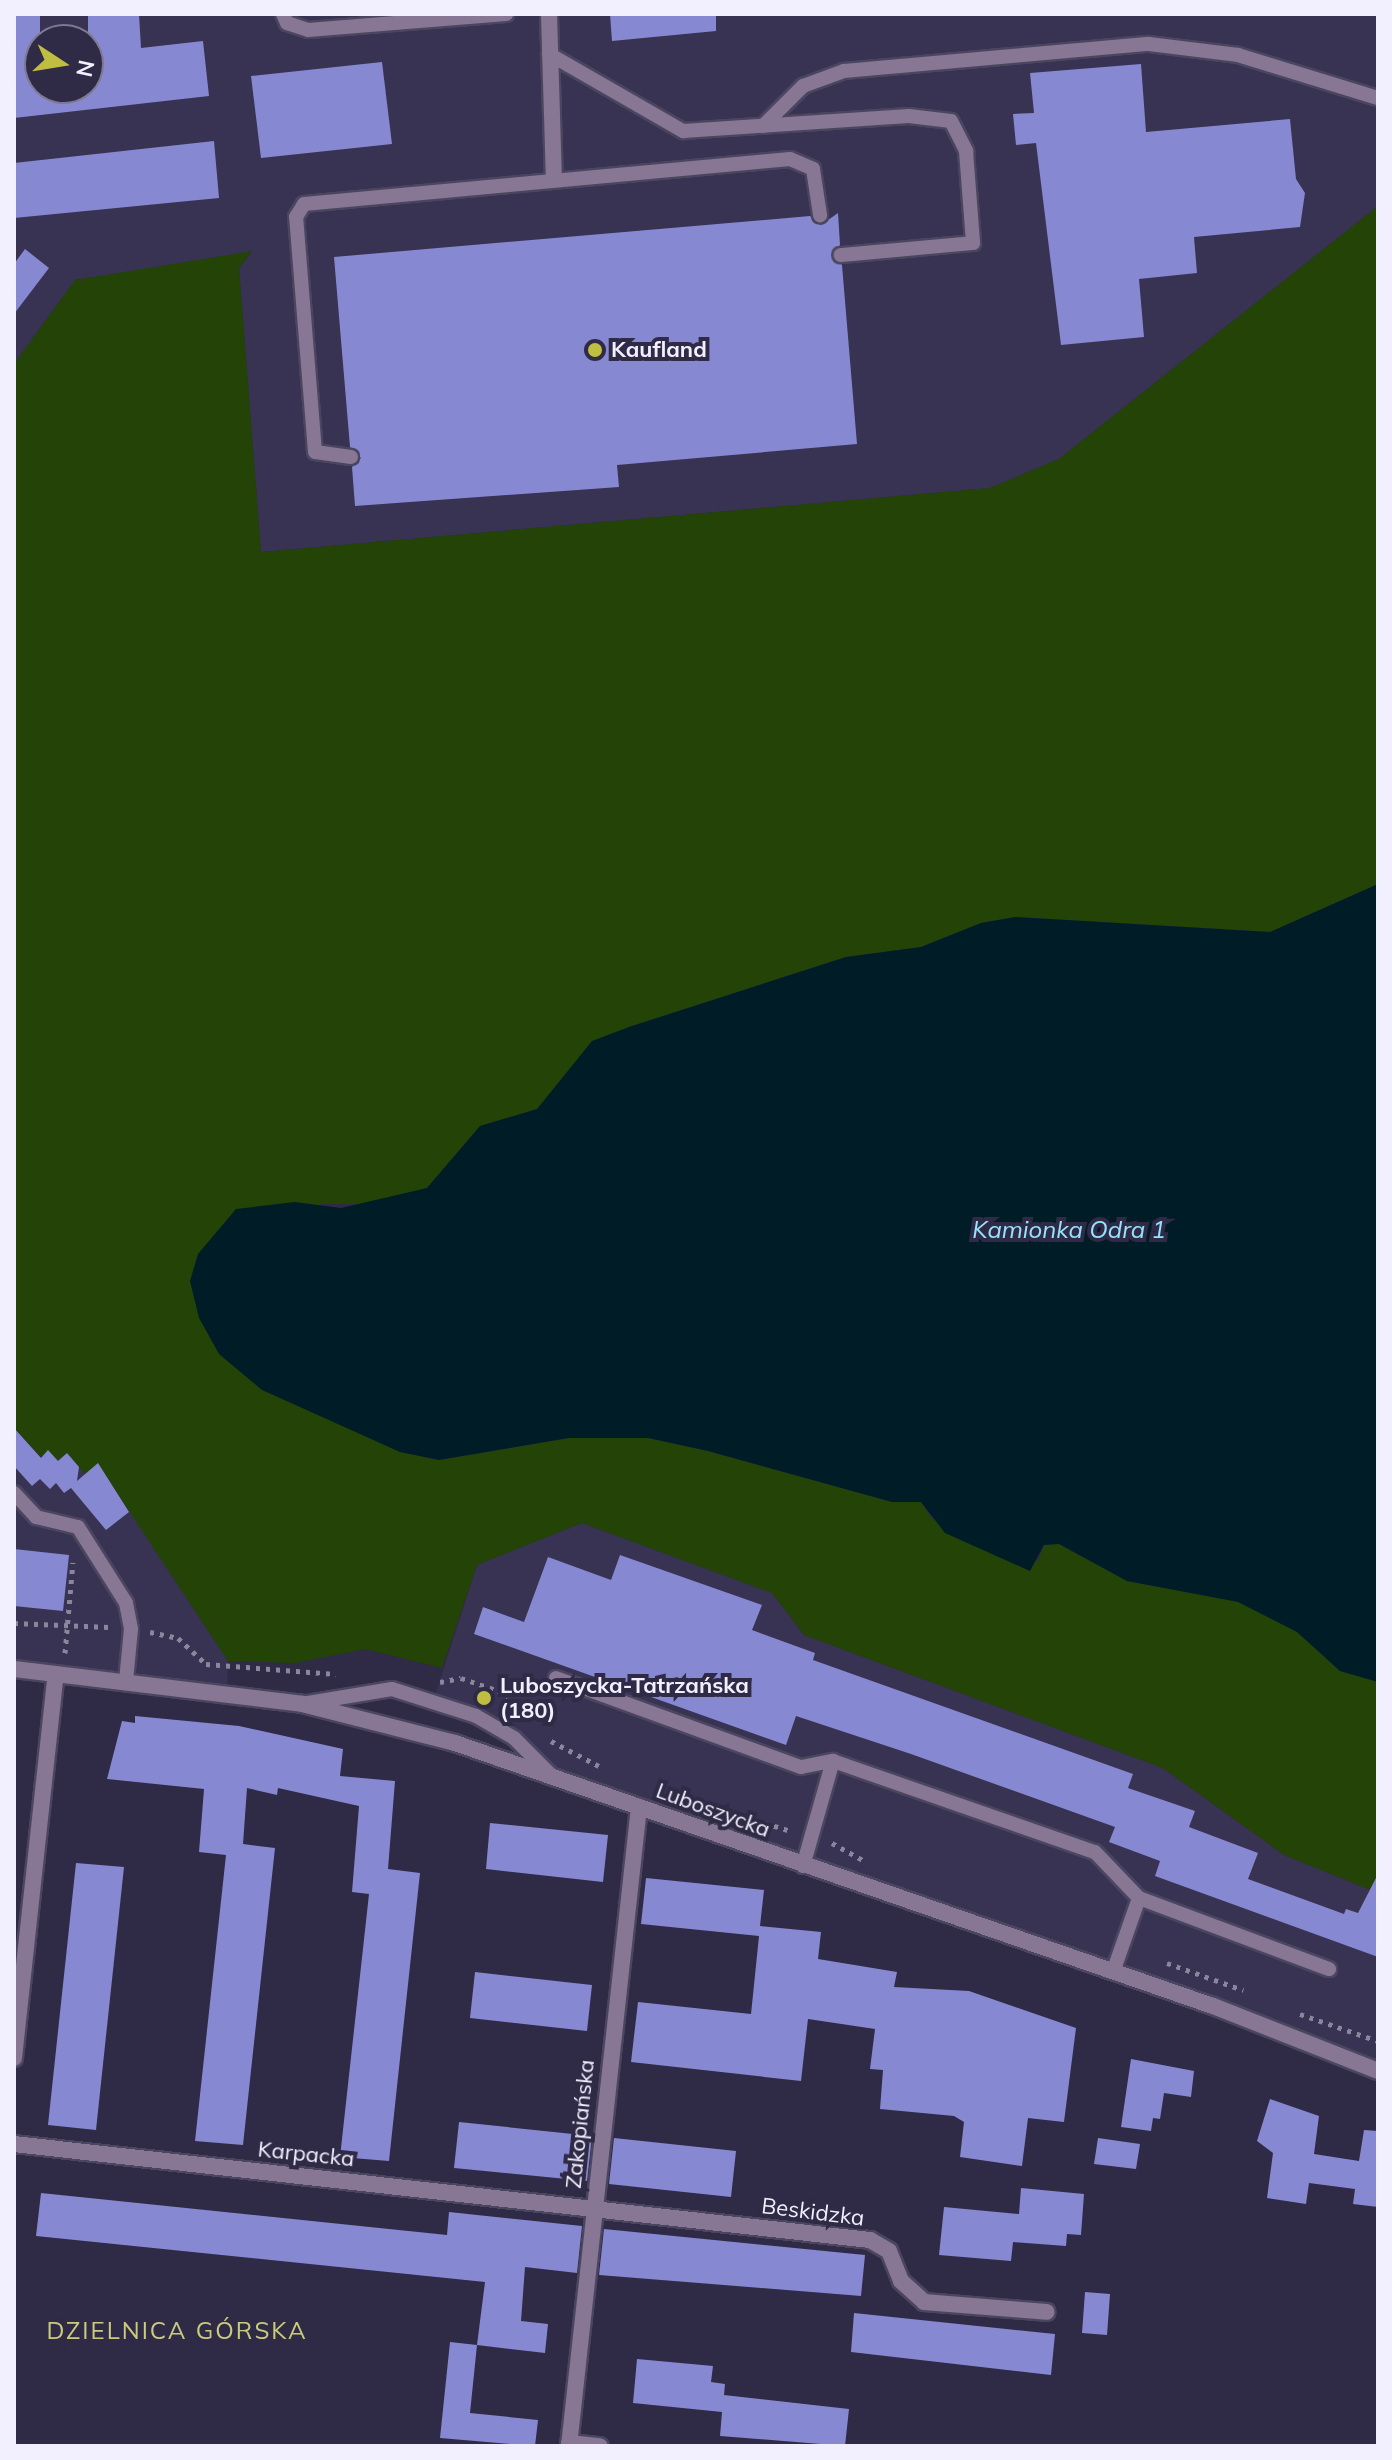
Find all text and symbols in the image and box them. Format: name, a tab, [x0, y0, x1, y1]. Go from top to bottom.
north arrow	[24, 24, 104, 104]
text: N	[70, 58, 101, 80]
place label: Kaufland	[611, 337, 707, 363]
marker: Kaufland	[586, 341, 604, 359]
water label: Kamionka Odra 1	[972, 1216, 1166, 1244]
place label: Luboszycka-Tatrzańska (180)	[500, 1672, 749, 1724]
marker: Luboszycka-Tatrzańska (180)	[475, 1689, 493, 1707]
street label: Luboszycka	[653, 1777, 773, 1843]
street label: Zakopiańska	[560, 2058, 600, 2190]
street label: Karpacka	[256, 2136, 356, 2172]
street label: Beskidzka	[760, 2193, 866, 2231]
district label: DZIELNICA GÓRSKA	[46, 2317, 308, 2345]

